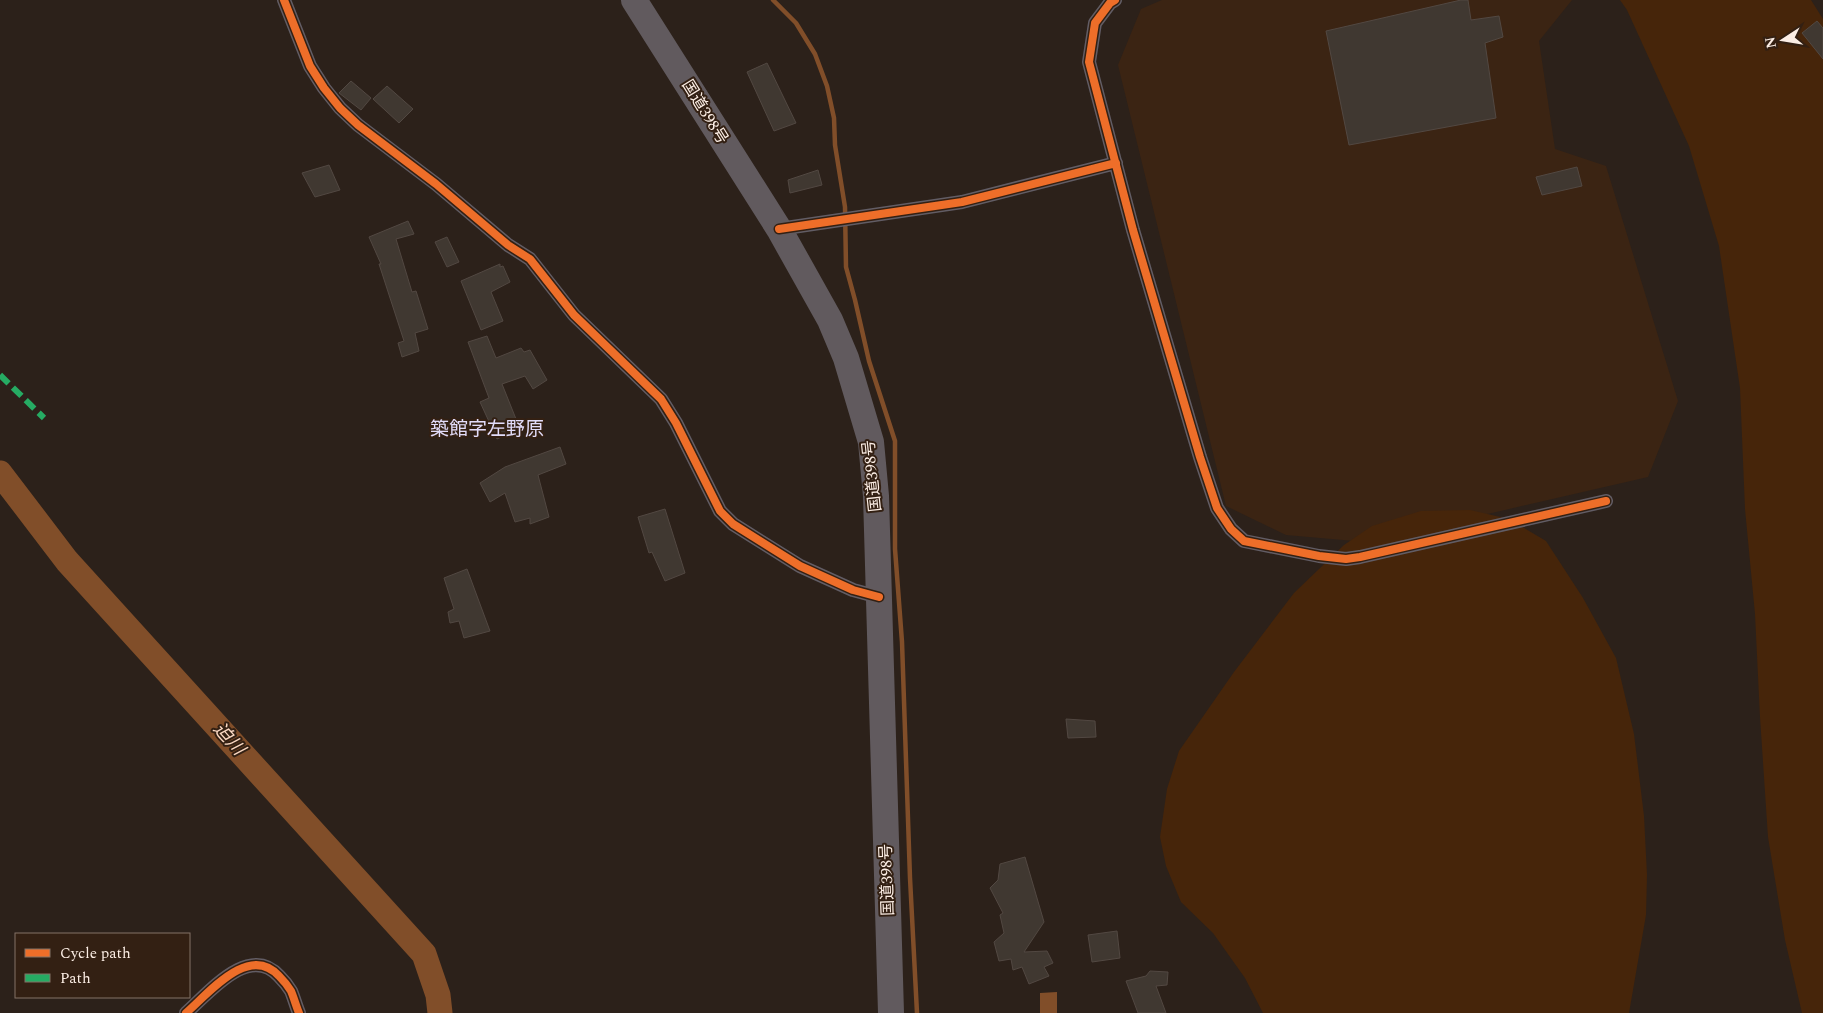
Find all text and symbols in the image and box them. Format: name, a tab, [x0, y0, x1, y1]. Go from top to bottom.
north arrow	[1758, 15, 1808, 65]
text: N	[1759, 35, 1782, 50]
street label: 国道398号	[676, 75, 734, 149]
district label: 築館字左野原	[430, 415, 544, 444]
street label: 国道398号	[856, 439, 888, 513]
water label: 迫川	[207, 717, 252, 763]
street label: 国道398号	[874, 844, 900, 916]
legend	[15, 933, 190, 998]
text: Cycle path	[60, 942, 131, 965]
text: Path	[60, 967, 91, 990]

